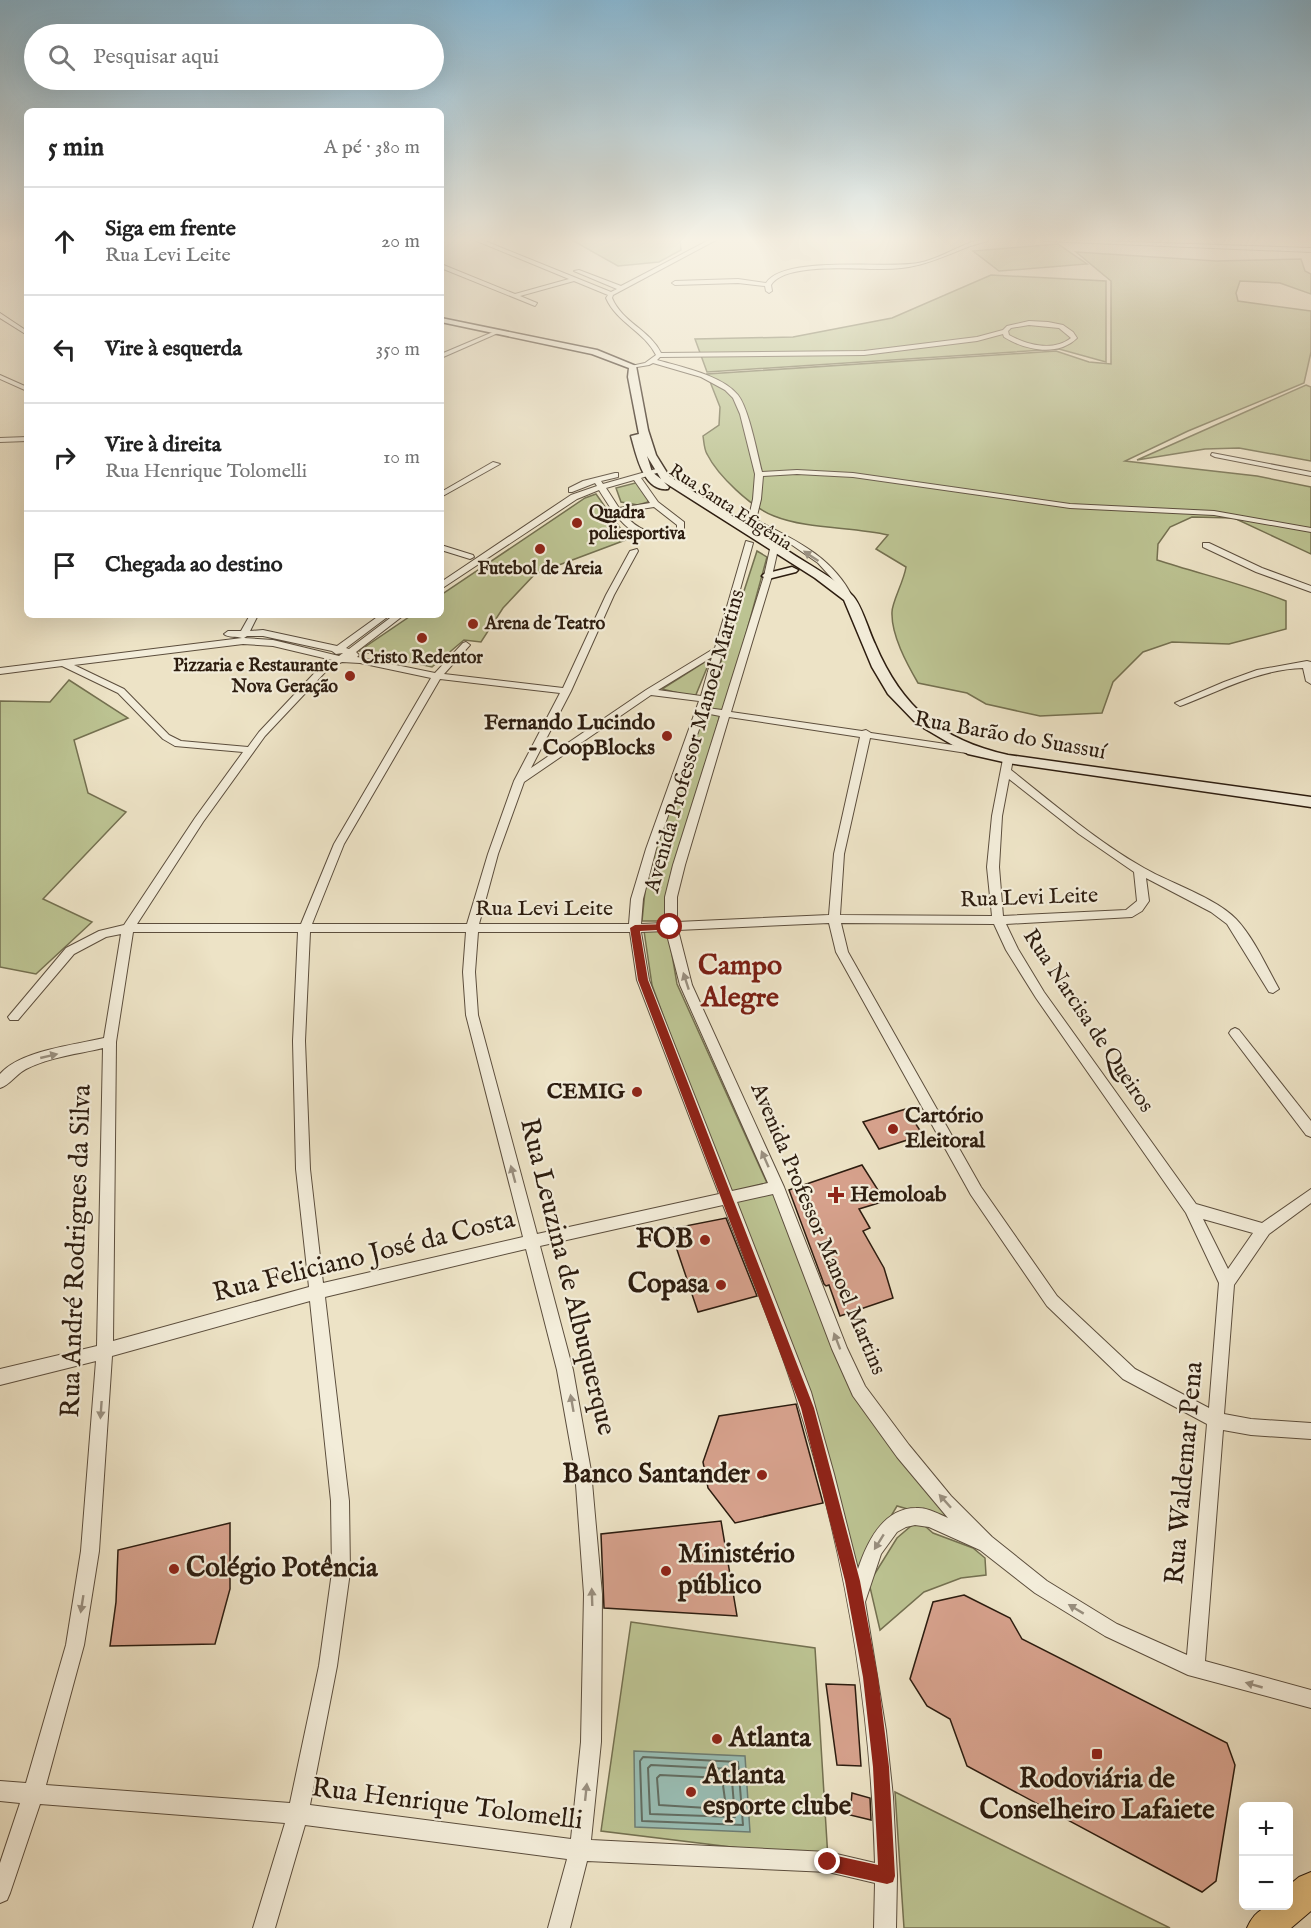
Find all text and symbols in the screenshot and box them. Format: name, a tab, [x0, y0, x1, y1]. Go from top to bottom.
search box	[24, 24, 444, 90]
icon: search	[45, 41, 78, 74]
text: Pesquisar aqui	[93, 43, 219, 71]
text: 5 min	[48, 131, 104, 164]
text: A pé · 380 m	[324, 135, 420, 160]
text: Siga em frente	[105, 215, 236, 243]
icon: ahead	[48, 225, 81, 258]
text: 20 m	[381, 229, 420, 254]
text: Rua Levi Leite	[105, 243, 231, 268]
icon: left	[48, 333, 81, 366]
text: Vire à esquerda	[105, 335, 242, 363]
text: 350 m	[376, 337, 420, 362]
text: Vire à direita	[105, 431, 221, 459]
icon: right	[48, 441, 81, 474]
text: 10 m	[383, 445, 420, 470]
text: Rua Henrique Tolomelli	[105, 459, 307, 484]
street label: Rua Santa Efigênia	[664, 460, 796, 556]
place label: Quadra poliesportiva	[588, 502, 686, 546]
marker: Quadra poliesportiva	[570, 516, 584, 530]
marker: Futebol de Areia	[533, 542, 547, 556]
icon: arrive	[48, 549, 81, 582]
one-way arrow	[803, 550, 820, 561]
text: Chegada ao destino	[105, 551, 283, 579]
place label: Futebol de Areia	[478, 558, 604, 581]
street label: Avenida Professor Manoel Martins	[638, 586, 752, 897]
place label: Arena de Teatro	[484, 613, 605, 636]
marker: Arena de Teatro	[466, 617, 480, 631]
marker: Cristo Redentor	[415, 631, 429, 645]
place label: Cristo Redentor	[361, 647, 483, 670]
place label: Pizzaria e Restaurante Nova Geração	[173, 655, 339, 699]
marker: Pizzaria e Restaurante Nova Geração	[343, 669, 357, 683]
street label: Rua Barão do Suassuí	[912, 705, 1110, 767]
place label: Fernando Lucindo - CoopBlocks	[484, 709, 655, 762]
marker: Fernando Lucindo - CoopBlocks	[660, 729, 674, 743]
street label: Rua Levi Leite	[959, 882, 1099, 914]
street label: Rua Levi Leite	[475, 895, 613, 923]
route start	[656, 913, 682, 939]
street label: Rua Narcisa de Queiros	[1016, 924, 1160, 1118]
district label: Campo Alegre	[698, 949, 782, 1016]
one-way arrow	[681, 972, 690, 990]
one-way arrow	[40, 1051, 58, 1061]
place label: CEMIG	[547, 1078, 626, 1106]
street label: Avenida Professor Manoel Martins	[743, 1078, 892, 1379]
street label: Rua André Rodrigues da Silva	[54, 1083, 100, 1418]
marker: CEMIG	[630, 1085, 644, 1099]
place label: Cartório Eleitoral	[905, 1102, 986, 1155]
street label: Rua Leuzina de Albuquerque	[511, 1115, 623, 1439]
marker: Cartório Eleitoral	[886, 1122, 900, 1136]
one-way arrow	[760, 1150, 770, 1168]
one-way arrow	[508, 1165, 518, 1183]
place label: Hemoloab	[850, 1181, 947, 1209]
marker: Hemoloab	[827, 1186, 845, 1204]
street label: Rua Feliciano José da Costa	[209, 1203, 519, 1311]
place label: FOB	[636, 1223, 693, 1257]
marker: FOB	[698, 1233, 712, 1247]
place label: Copasa	[628, 1268, 710, 1302]
marker: Copasa	[714, 1278, 728, 1292]
one-way arrow	[831, 1331, 841, 1349]
street label: Rua Waldemar Pena	[1158, 1360, 1212, 1586]
one-way arrow	[567, 1394, 576, 1413]
one-way arrow	[96, 1400, 105, 1419]
place label: Banco Santander	[562, 1458, 751, 1492]
marker: Banco Santander	[755, 1468, 769, 1482]
one-way arrow	[939, 1494, 952, 1509]
one-way arrow	[873, 1534, 884, 1550]
place label: Ministério público	[677, 1538, 795, 1603]
place label: Colégio Potência	[186, 1552, 379, 1586]
marker: Colégio Potência	[167, 1562, 181, 1576]
marker: Ministério público	[659, 1564, 673, 1578]
one-way arrow	[588, 1588, 597, 1607]
one-way arrow	[77, 1594, 86, 1613]
one-way arrow	[1068, 1603, 1084, 1614]
one-way arrow	[1245, 1679, 1263, 1689]
place label: Atlanta	[728, 1722, 812, 1756]
marker: Atlanta	[710, 1732, 724, 1746]
marker: Rodoviária de Conselheiro Lafaiete	[1090, 1747, 1104, 1761]
place label: Atlanta esporte clube	[702, 1759, 852, 1824]
place label: Rodoviária de Conselheiro Lafaiete	[979, 1763, 1215, 1828]
street label: Rua Henrique Tolomelli	[309, 1771, 585, 1839]
one-way arrow	[581, 1782, 591, 1801]
marker: Atlanta esporte clube	[684, 1785, 698, 1799]
map controls	[1239, 1802, 1293, 1910]
button: +	[1239, 1802, 1293, 1856]
route end	[814, 1848, 840, 1874]
button: −	[1239, 1856, 1293, 1910]

